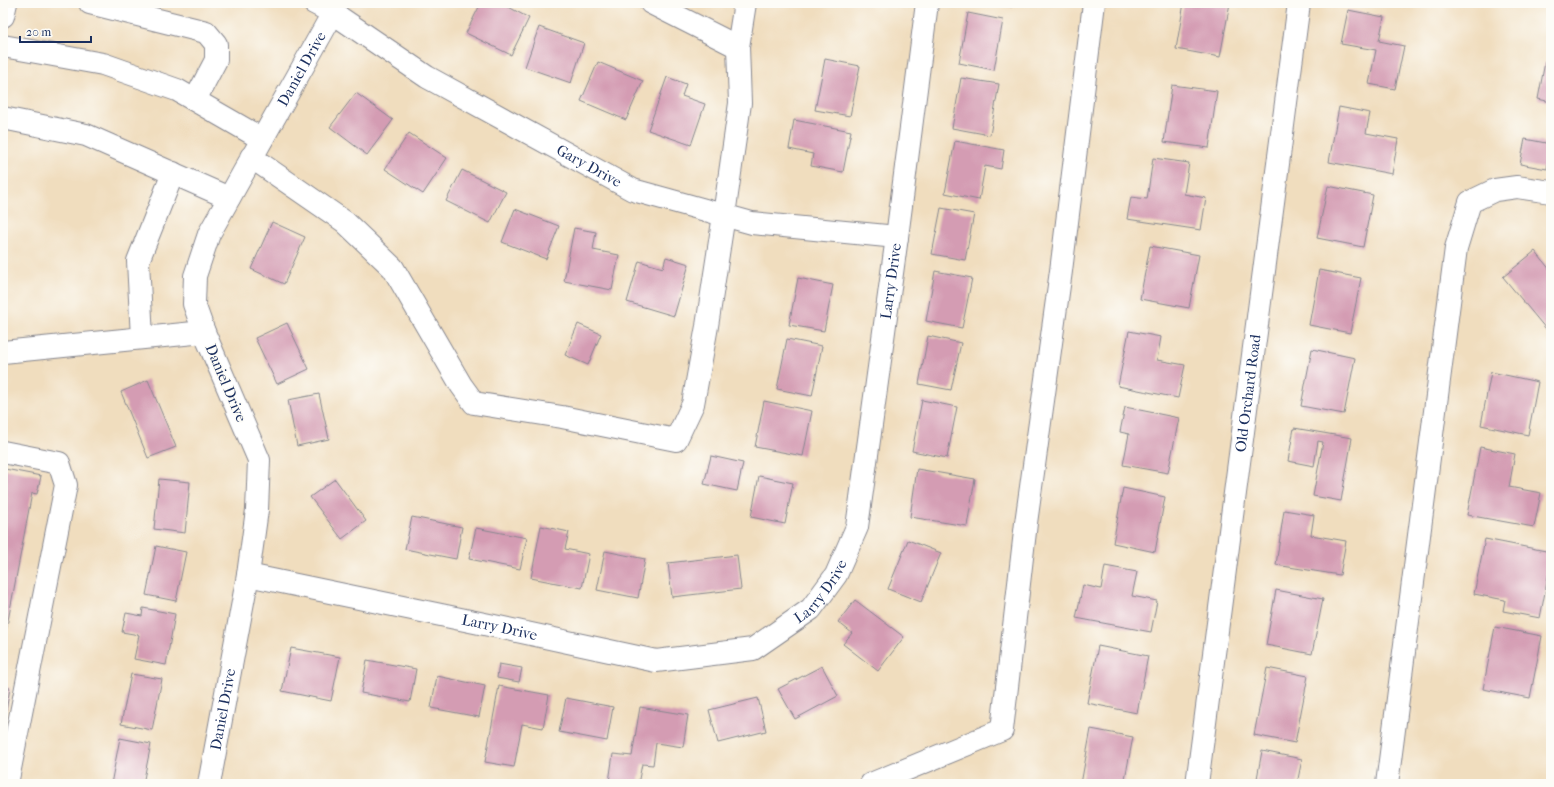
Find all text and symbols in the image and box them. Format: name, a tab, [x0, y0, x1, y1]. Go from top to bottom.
scale bar	[20, 18, 91, 44]
text: 20 m	[26, 25, 51, 39]
street label: Daniel Drive	[274, 28, 330, 109]
street label: Gary Drive	[553, 141, 625, 191]
street label: Larry Drive	[877, 241, 905, 320]
street label: Old Orchard Road	[1231, 333, 1265, 453]
street label: Daniel Drive	[202, 341, 251, 425]
street label: Larry Drive	[791, 556, 851, 627]
street label: Larry Drive	[460, 611, 540, 644]
street label: Daniel Drive	[206, 666, 239, 752]

